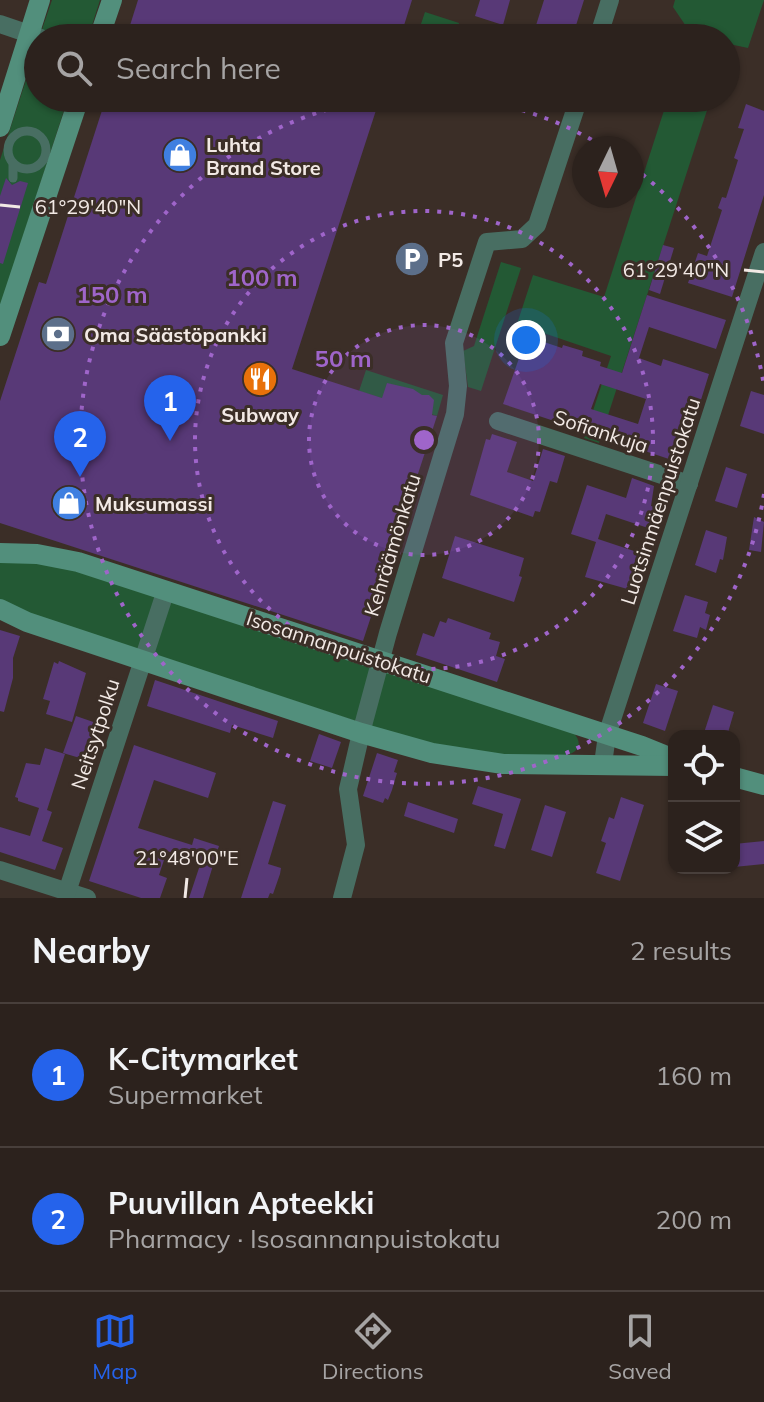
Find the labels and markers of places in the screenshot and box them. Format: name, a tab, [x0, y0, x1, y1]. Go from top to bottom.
place label: Luhta Brand Store	[206, 132, 321, 180]
shop icon: Luhta Brand Store	[161, 136, 199, 174]
parking icon: P5	[393, 240, 431, 278]
place label: P5	[438, 247, 463, 272]
bank icon: Oma Säästöpankki	[39, 315, 77, 353]
place label: Oma Säästöpankki	[84, 322, 267, 347]
restaurant icon: Subway	[241, 360, 279, 398]
pin: 1	[144, 375, 196, 441]
place label: Subway	[221, 402, 299, 427]
pin: 2	[54, 411, 106, 477]
centre of rings	[410, 426, 438, 454]
shop icon: Muksumassi	[50, 484, 88, 522]
place label: Muksumassi	[95, 491, 213, 516]

